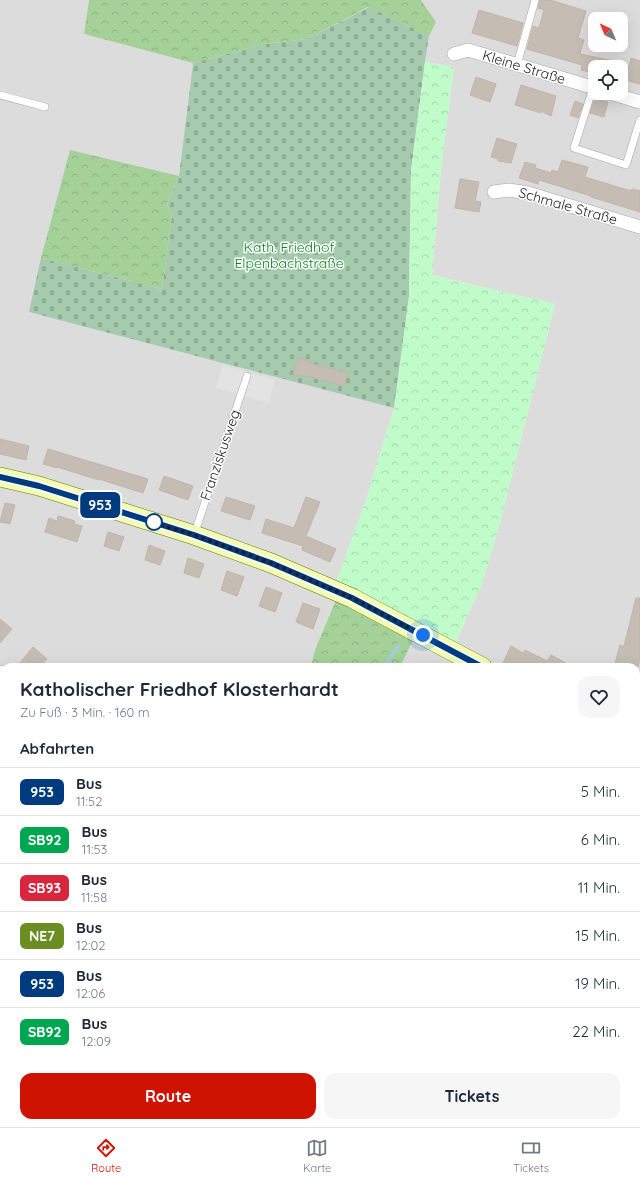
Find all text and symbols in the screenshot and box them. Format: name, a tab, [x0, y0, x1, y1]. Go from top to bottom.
north arrow	[588, 12, 628, 52]
map controls	[588, 12, 628, 100]
street label: Kleine Straße	[480, 46, 568, 88]
button: locate	[588, 60, 628, 100]
street label: Schmale Straße	[517, 183, 620, 229]
park label: Kath. Friedhof Elpenbachstraße	[234, 238, 344, 272]
street label: Franziskusweg	[196, 407, 244, 503]
line badge: 953	[77, 492, 123, 518]
text: 953	[88, 496, 112, 514]
unlabelled marker	[145, 513, 163, 531]
your location	[413, 625, 433, 645]
button: heart	[578, 676, 620, 718]
text: Katholischer Friedhof Klosterhardt	[20, 677, 339, 701]
text: Zu Fuß · 3 Min. · 160 m	[20, 704, 150, 720]
text: Abfahrten	[20, 739, 94, 758]
text: Bus	[76, 774, 102, 793]
text: 5 Min.	[581, 782, 620, 801]
text: 953	[30, 783, 54, 801]
text: 11:52	[76, 793, 102, 809]
text: Bus	[81, 822, 107, 841]
text: 6 Min.	[581, 830, 620, 849]
text: SB92	[28, 831, 61, 849]
text: 11:53	[81, 841, 107, 857]
text: Bus	[81, 870, 107, 889]
text: 11 Min.	[578, 878, 620, 897]
text: SB93	[28, 879, 61, 897]
text: 11:58	[81, 889, 107, 905]
text: Bus	[76, 918, 102, 937]
text: 15 Min.	[575, 926, 620, 945]
text: NE7	[29, 927, 55, 945]
text: 12:02	[76, 937, 105, 953]
text: Bus	[76, 966, 102, 985]
text: 19 Min.	[575, 974, 620, 993]
text: 953	[30, 975, 54, 993]
text: 12:06	[76, 985, 105, 1001]
text: Bus	[81, 1014, 107, 1033]
text: 22 Min.	[572, 1022, 620, 1041]
text: SB92	[28, 1023, 61, 1041]
text: 12:09	[81, 1033, 111, 1049]
button: Route	[20, 1073, 316, 1119]
button: Tickets	[324, 1073, 620, 1119]
tab: Route	[91, 1137, 121, 1175]
tab: Karte	[303, 1137, 331, 1175]
tab: Tickets	[513, 1137, 549, 1175]

